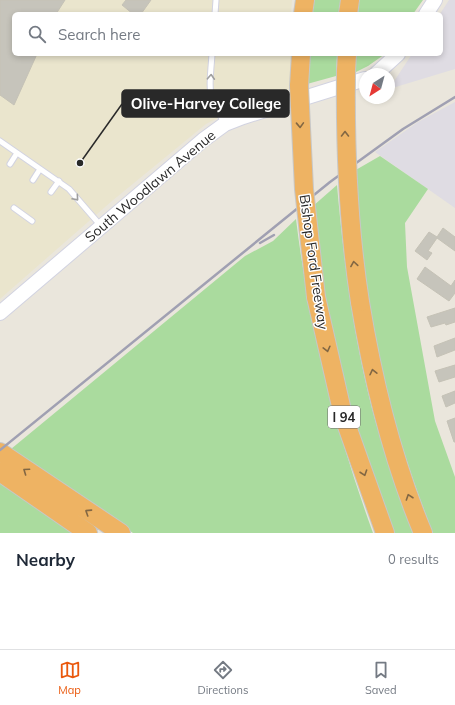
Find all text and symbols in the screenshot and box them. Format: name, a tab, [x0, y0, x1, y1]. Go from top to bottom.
search box	[12, 12, 443, 56]
icon: search	[26, 23, 48, 45]
text: Search here	[58, 25, 140, 44]
north arrow	[359, 68, 395, 104]
one-way arrow	[206, 74, 215, 80]
callout: Olive-Harvey College	[122, 90, 289, 117]
text: Olive-Harvey College	[131, 94, 281, 113]
one-way arrow	[296, 122, 304, 128]
street label: South Woodlawn Avenue	[81, 126, 219, 246]
one-way arrow	[341, 131, 349, 137]
one-way arrow	[71, 193, 78, 200]
street label: Bishop Ford Freeway	[296, 193, 332, 331]
one-way arrow	[350, 261, 359, 267]
one-way arrow	[323, 345, 331, 352]
one-way arrow	[369, 369, 377, 375]
road number: I 94	[328, 406, 360, 428]
one-way arrow	[24, 469, 31, 476]
one-way arrow	[359, 470, 367, 477]
one-way arrow	[406, 493, 414, 500]
one-way arrow	[85, 509, 92, 517]
text: Nearby	[16, 549, 75, 570]
text: 0 results	[388, 551, 439, 567]
tab: Map	[58, 659, 81, 697]
tab: Directions	[198, 659, 248, 697]
tab: Saved	[365, 659, 397, 697]

